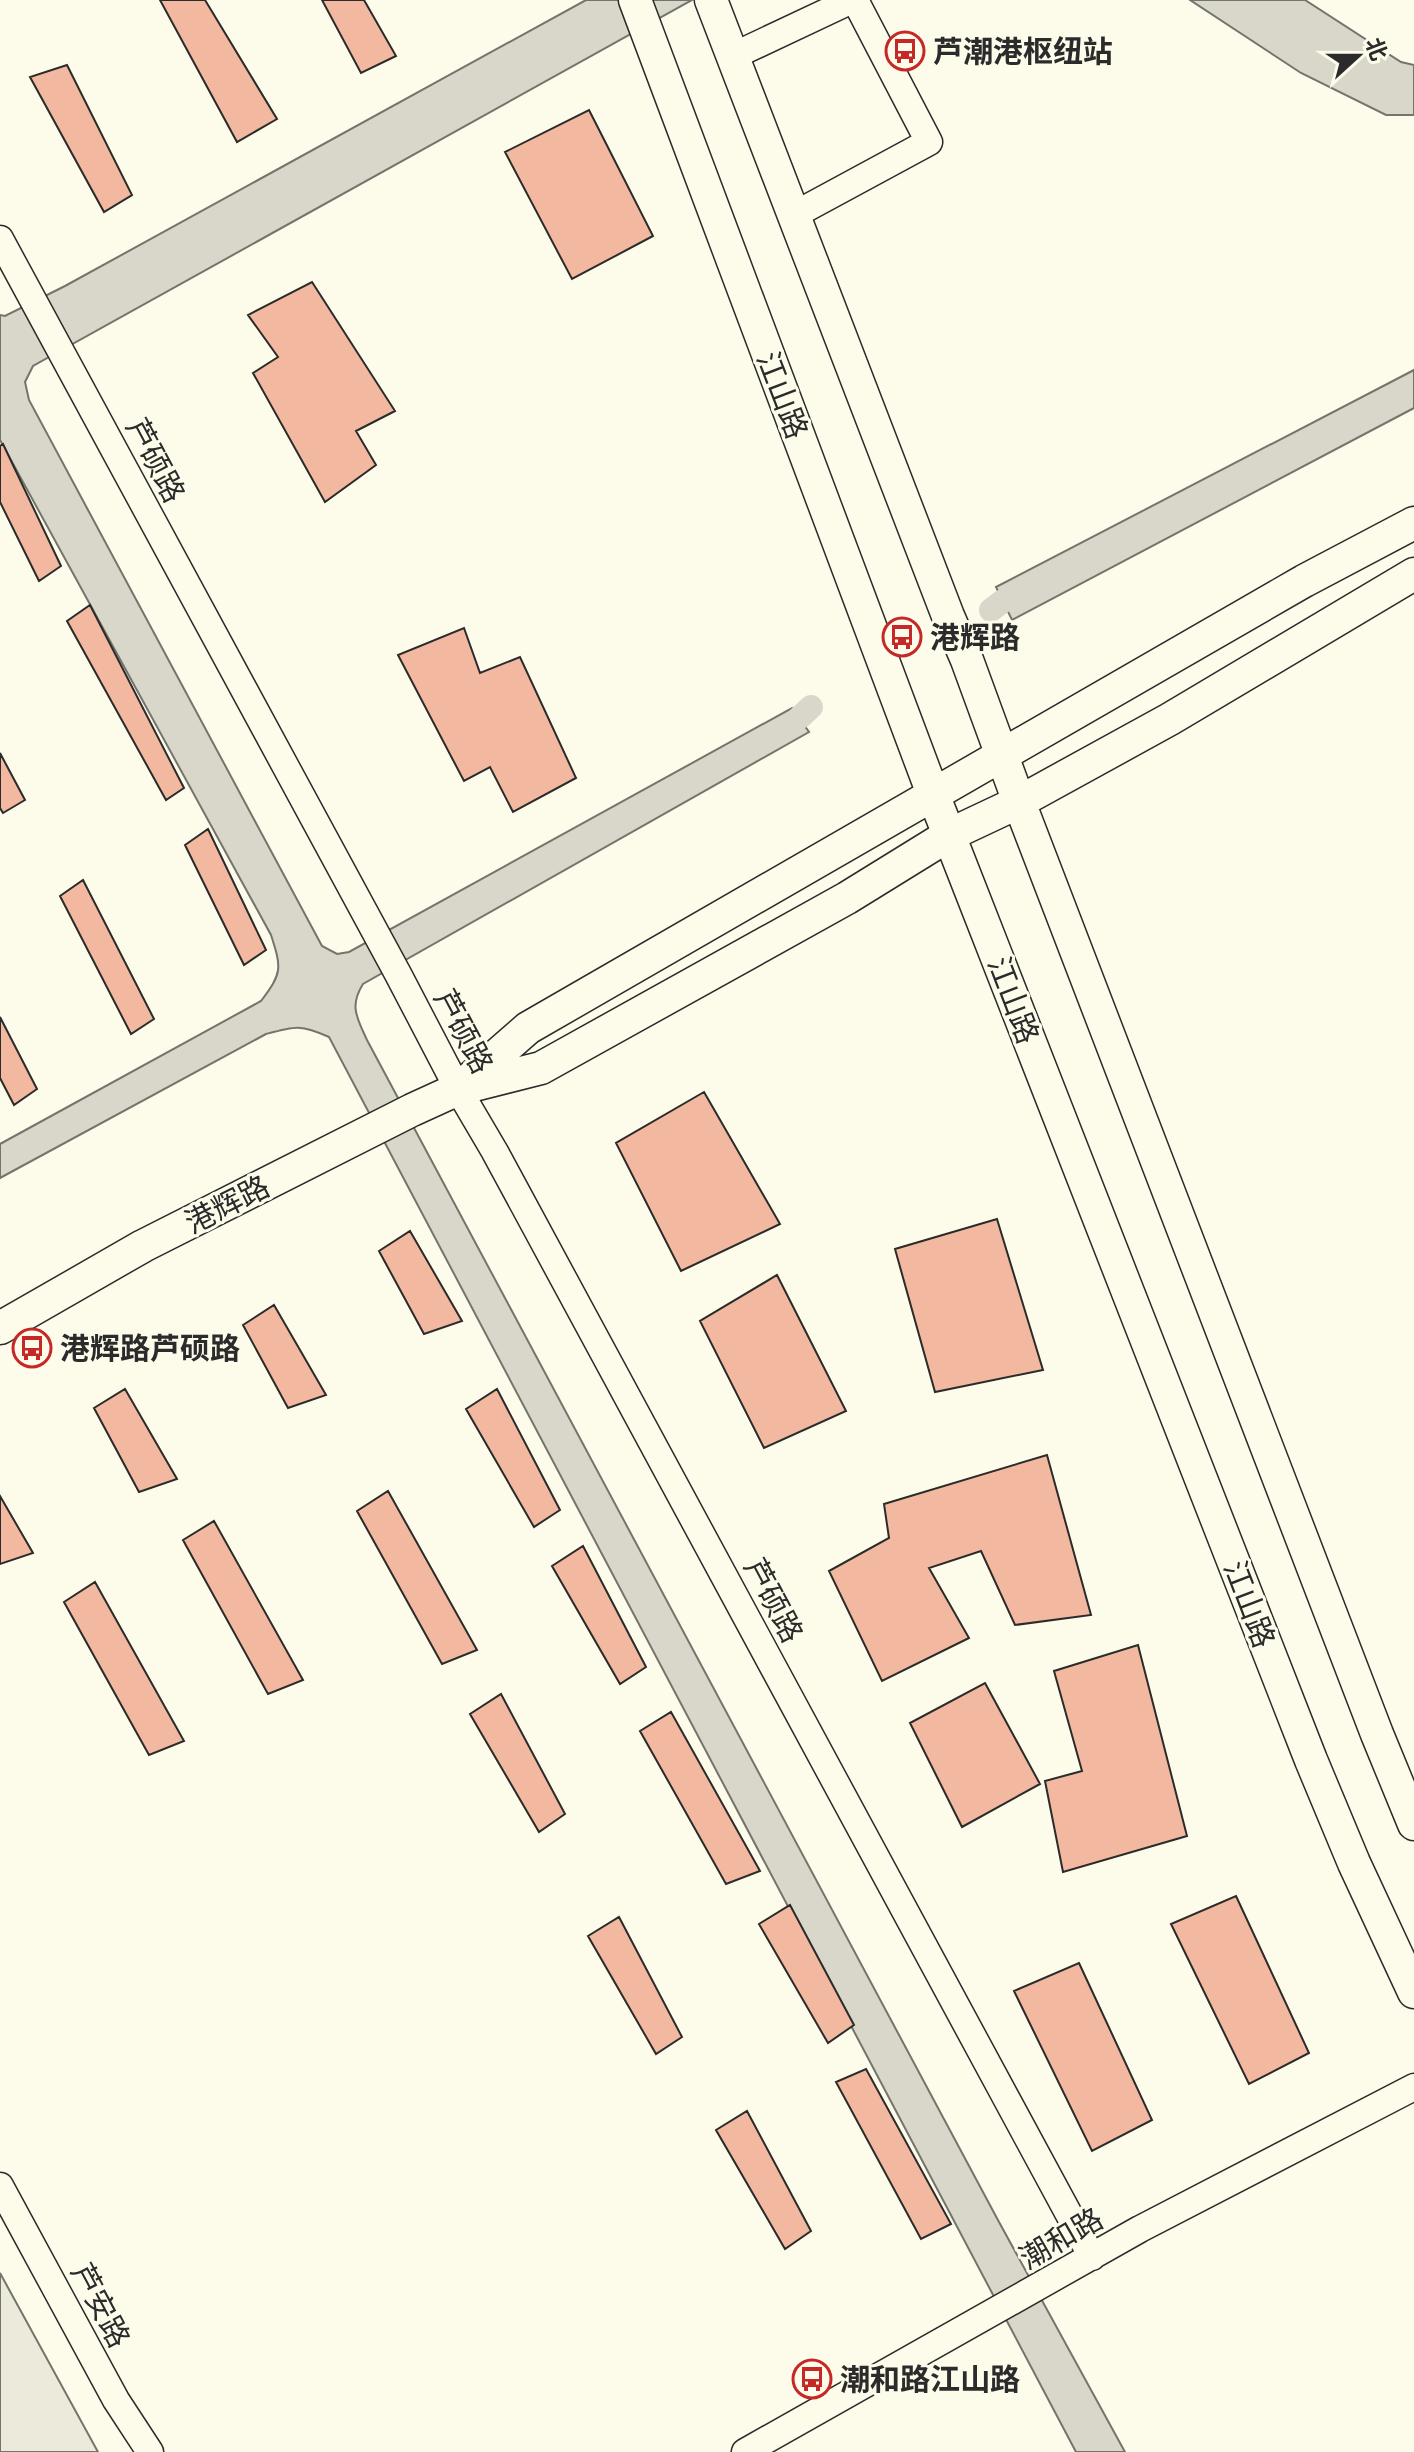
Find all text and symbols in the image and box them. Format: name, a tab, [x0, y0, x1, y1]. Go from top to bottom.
north arrow	[1318, 16, 1398, 96]
bus stop icon: 芦潮港枢纽站	[884, 30, 926, 72]
place label: 芦潮港枢纽站	[933, 32, 1113, 70]
text: 北	[1360, 34, 1394, 64]
street label: 江山路	[749, 346, 817, 444]
street label: 芦硕路	[118, 411, 194, 509]
bus stop icon: 港辉路	[881, 616, 923, 658]
place label: 港辉路	[930, 618, 1020, 656]
street label: 江山路	[980, 951, 1048, 1049]
street label: 芦硕路	[426, 982, 502, 1080]
street label: 港辉路	[178, 1167, 276, 1241]
bus stop icon: 港辉路芦硕路	[11, 1327, 53, 1369]
place label: 港辉路芦硕路	[60, 1329, 240, 1367]
street label: 芦硕路	[736, 1551, 812, 1649]
street label: 江山路	[1216, 1555, 1284, 1653]
street label: 潮和路	[1013, 2199, 1109, 2277]
street label: 芦安路	[63, 2256, 139, 2354]
bus stop icon: 潮和路江山路	[791, 2358, 833, 2400]
place label: 潮和路江山路	[840, 2360, 1020, 2398]

